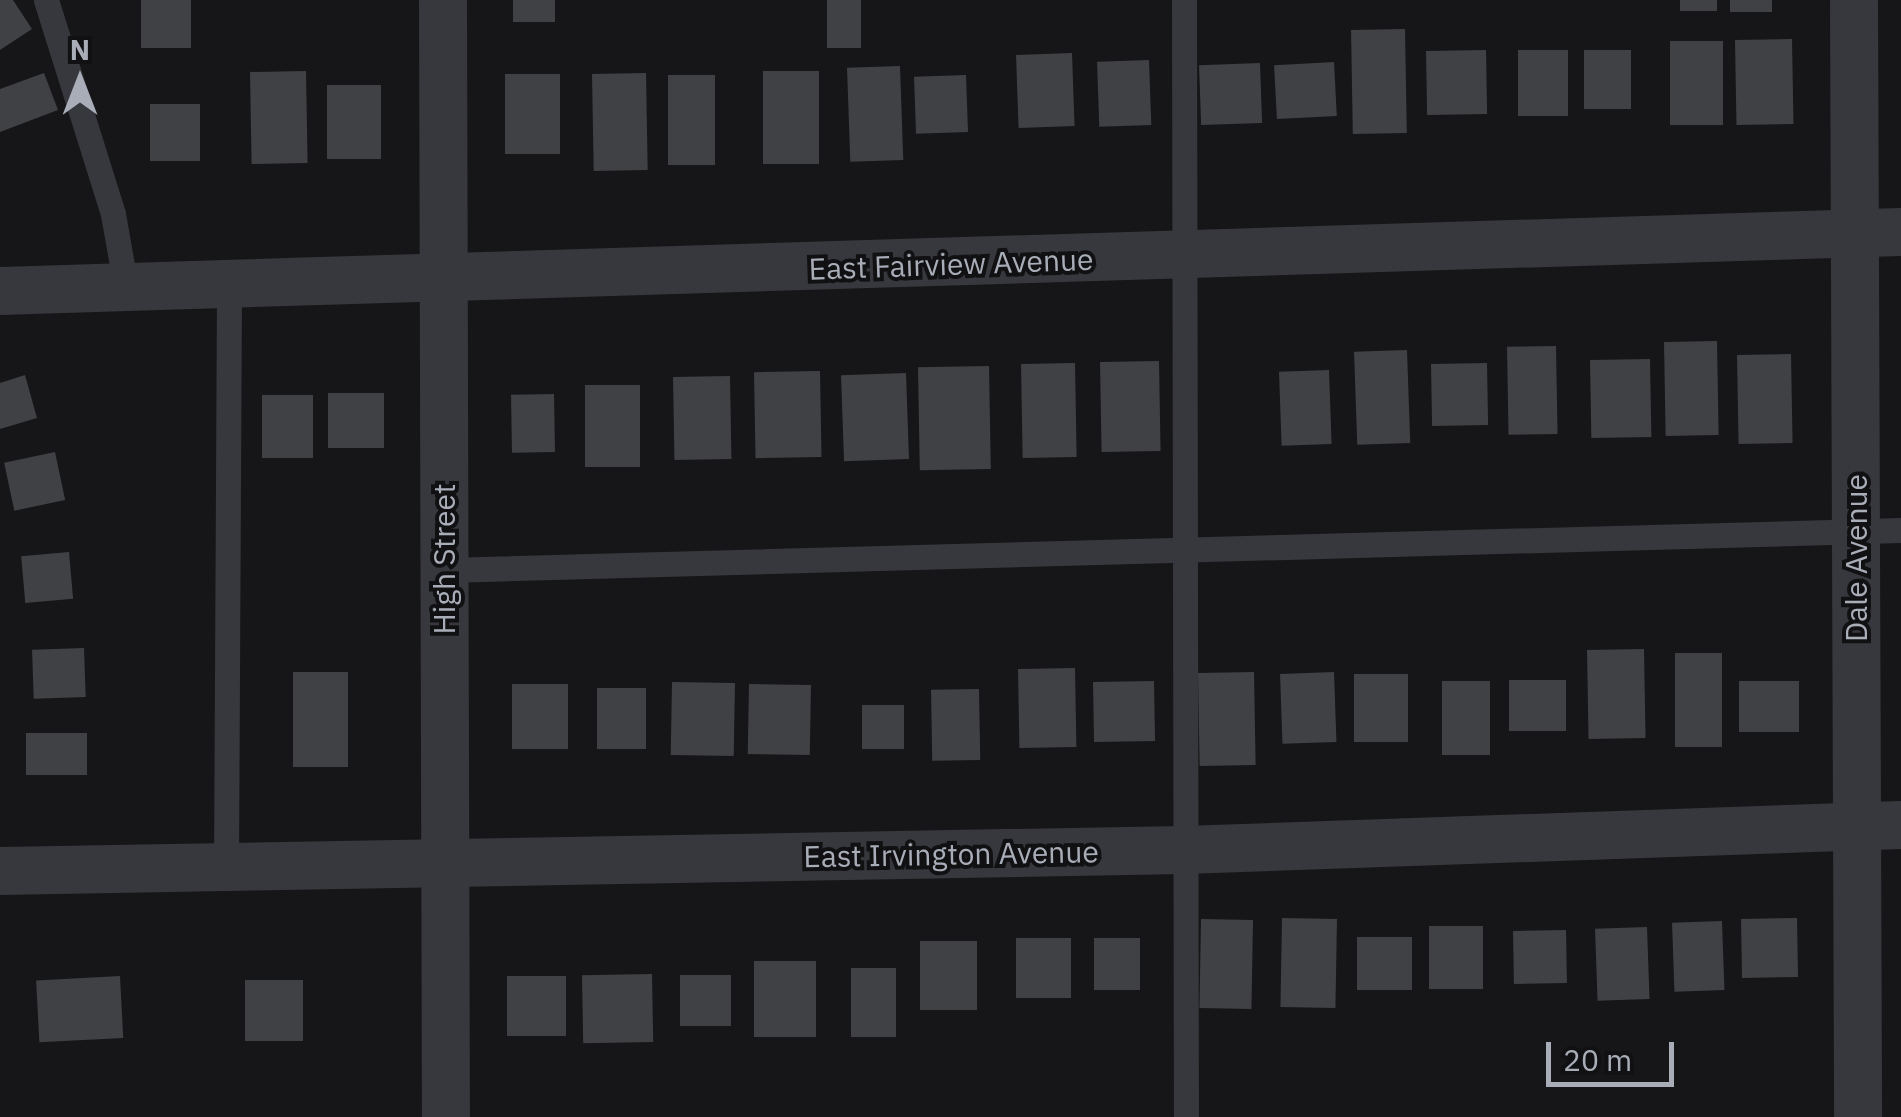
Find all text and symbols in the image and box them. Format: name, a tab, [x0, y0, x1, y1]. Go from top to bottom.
north arrow	[30, 30, 130, 130]
text: N	[70, 31, 90, 68]
street label: East Fairview Avenue	[808, 241, 1094, 287]
street label: Dale Avenue	[1838, 474, 1874, 642]
street label: High Street	[426, 484, 462, 634]
street label: East Irvington Avenue	[803, 833, 1099, 875]
scale bar	[1551, 1022, 1678, 1084]
text: 20 m	[1563, 1040, 1632, 1079]

